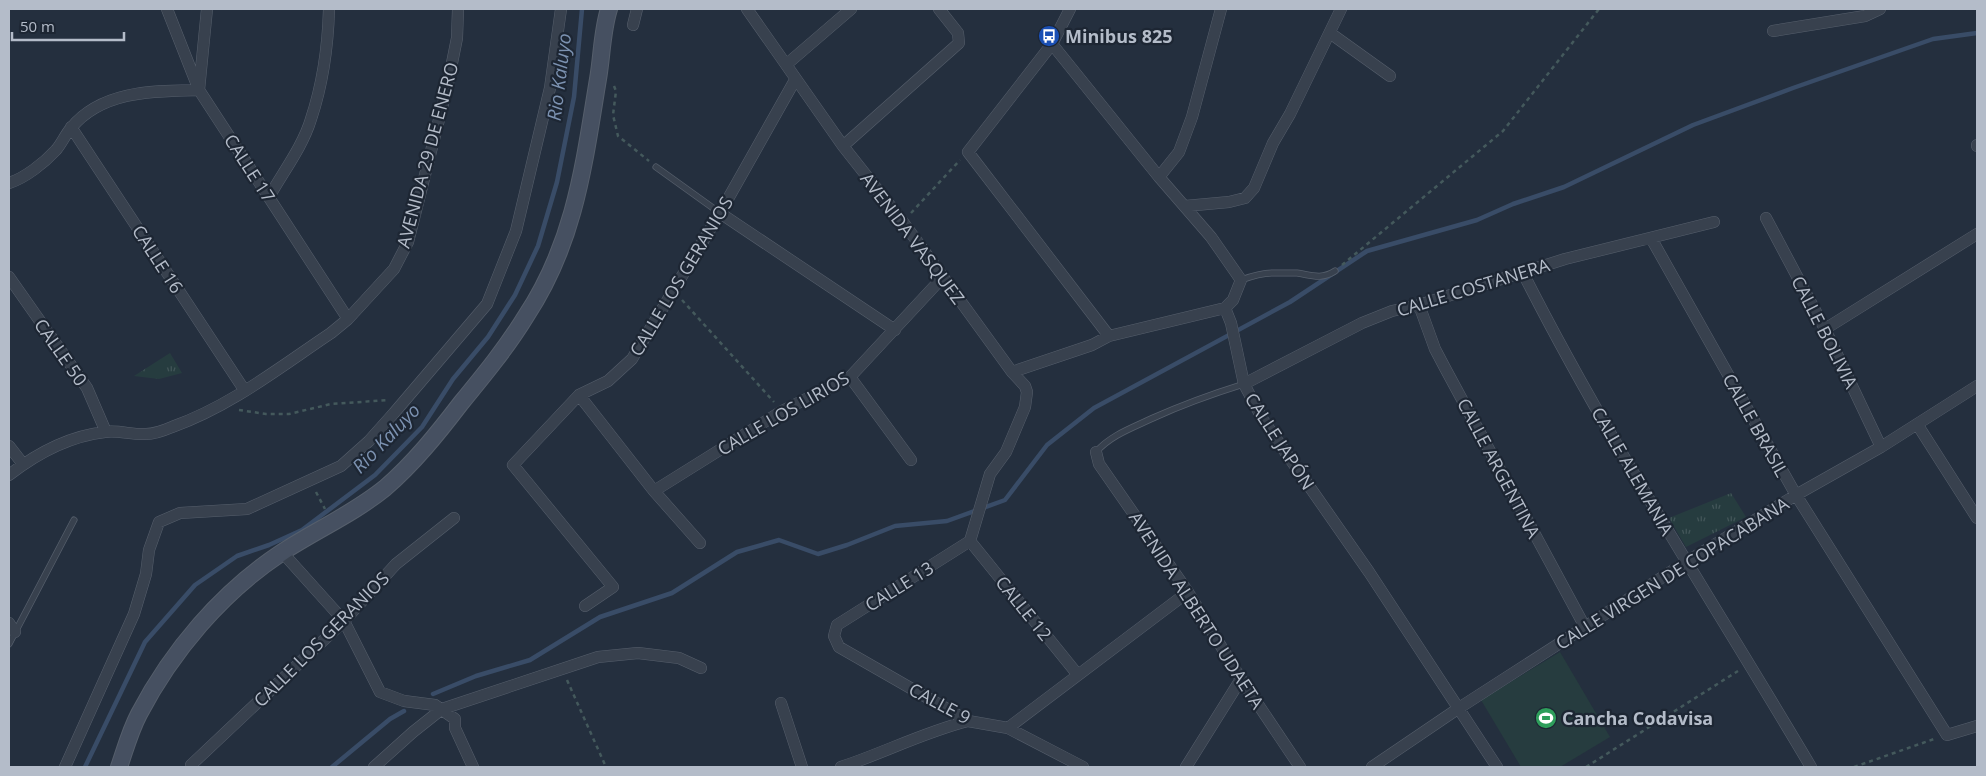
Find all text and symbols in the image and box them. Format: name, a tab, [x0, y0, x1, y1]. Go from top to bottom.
scale bar	[12, 10, 125, 42]
text: 50 m	[20, 16, 55, 36]
bus stop icon: Minibus 825	[1037, 24, 1061, 48]
place label: Minibus 825	[1065, 24, 1173, 48]
water label: Rio Kaluyo	[541, 32, 577, 122]
street label: AVENIDA 29 DE ENERO	[391, 59, 463, 251]
street label: CALLE 17	[219, 129, 281, 207]
street label: AVENIDA VASQUEZ	[856, 167, 970, 309]
street label: CALLE LOS GERANIOS	[624, 192, 738, 360]
street label: CALLE 16	[127, 220, 189, 298]
street label: CALLE COSTANERA	[1394, 252, 1553, 322]
street label: CALLE BOLIVIA	[1786, 272, 1864, 393]
street label: CALLE 50	[29, 314, 93, 390]
street label: CALLE LOS LIRIOS	[713, 365, 853, 461]
street label: CALLE BRASIL	[1718, 369, 1794, 481]
street label: CALLE JAPÓN	[1240, 388, 1320, 494]
street label: CALLE ARGENTINA	[1452, 394, 1546, 543]
water label: Rio Kaluyo	[346, 397, 426, 479]
street label: CALLE ALEMANIA	[1586, 402, 1680, 540]
street label: CALLE VIRGEN DE COPACABANA	[1551, 491, 1794, 655]
street label: AVENIDA ALBERTO UDAETA	[1124, 507, 1270, 714]
street label: CALLE 13	[860, 555, 938, 617]
street label: CALLE LOS GERANIOS	[248, 566, 394, 712]
street label: CALLE 12	[991, 571, 1057, 645]
street label: CALLE 9	[905, 677, 975, 729]
sports icon: Cancha Codavisa	[1534, 706, 1558, 730]
place label: Cancha Codavisa	[1562, 706, 1713, 730]

